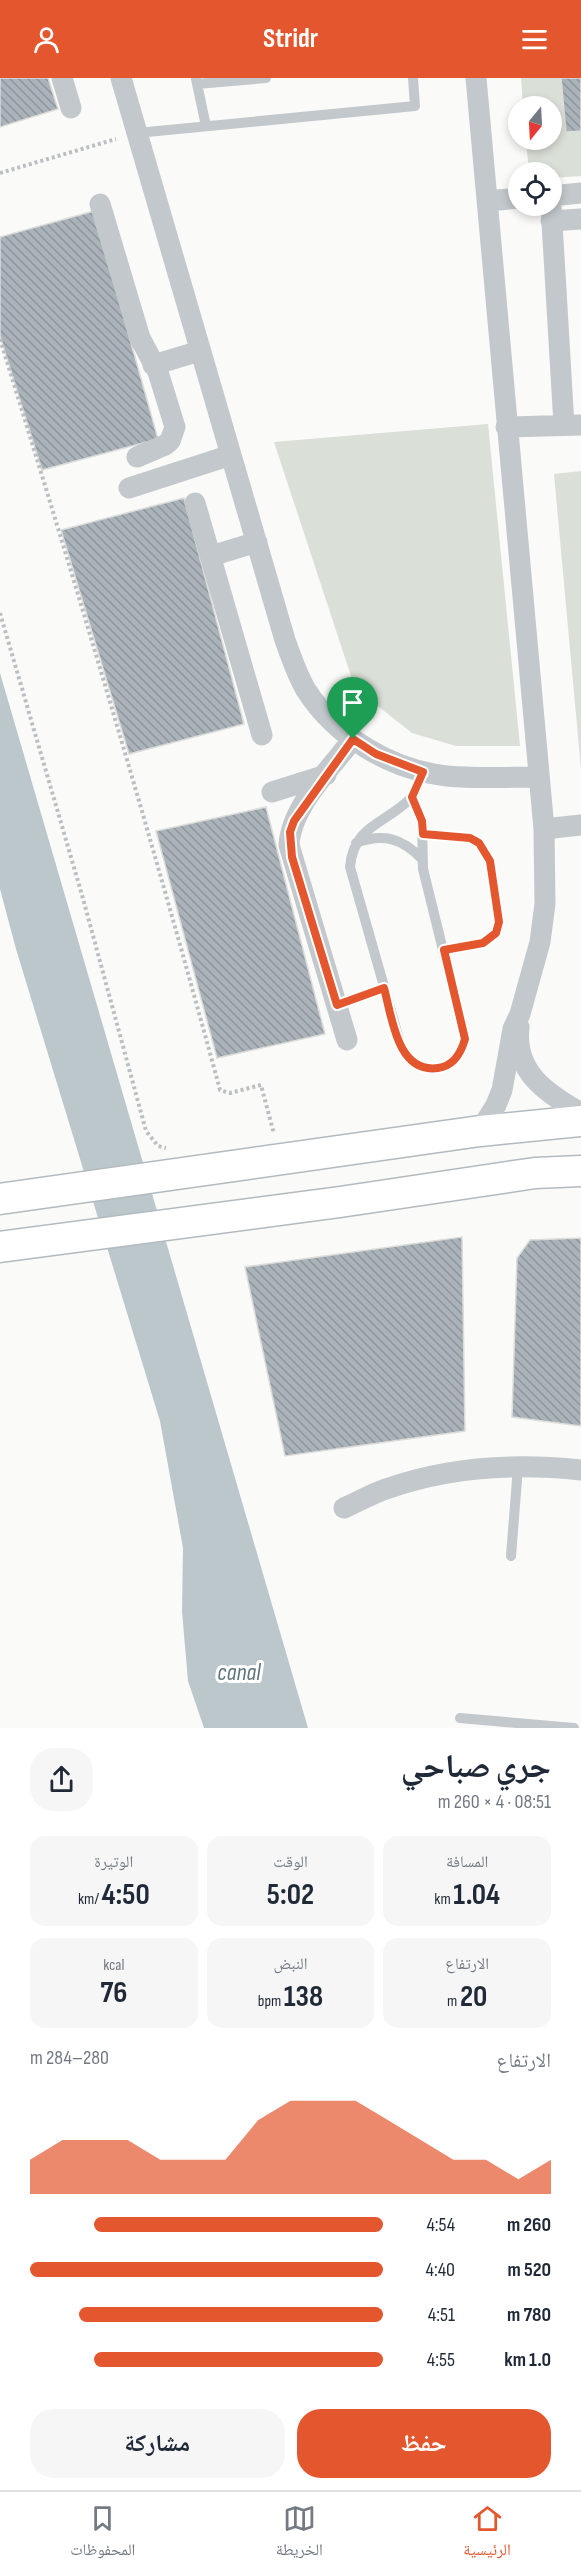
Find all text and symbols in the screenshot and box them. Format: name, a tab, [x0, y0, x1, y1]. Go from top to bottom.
icon: person	[30, 23, 63, 56]
text: Stridr	[263, 23, 318, 55]
icon: menu	[518, 23, 551, 56]
north arrow	[508, 96, 562, 150]
map controls	[508, 96, 562, 216]
button: locate	[508, 162, 562, 216]
pin	[327, 677, 378, 739]
icon: arrive	[336, 686, 369, 719]
water label: canal	[217, 1658, 261, 1687]
text: جري صباحي	[401, 1747, 551, 1787]
button: share	[30, 1748, 93, 1811]
text: 08:51 · 4 × 260 m	[438, 1790, 551, 1814]
text: الوتيرة	[94, 1853, 133, 1872]
text: الوقت	[273, 1853, 308, 1872]
text: المسافة	[446, 1853, 488, 1872]
text: 4:50	[102, 1877, 150, 1913]
text: 5:02	[267, 1877, 314, 1913]
text: 1.04	[453, 1877, 500, 1913]
text: /km	[78, 1890, 102, 1909]
text: km	[434, 1890, 453, 1909]
text: النبض	[273, 1955, 308, 1974]
text: الارتفاع	[445, 1955, 489, 1974]
text: kcal	[103, 1956, 124, 1975]
text: 76	[100, 1975, 127, 2011]
text: 138	[284, 1979, 323, 2015]
text: 20	[460, 1979, 487, 2015]
text: bpm	[258, 1992, 284, 2011]
text: m	[447, 1992, 460, 2011]
text: 280–284 m	[30, 2046, 109, 2070]
text: الارتفاع	[496, 2049, 551, 2073]
text: 4:54	[426, 2213, 455, 2237]
text: 260 m	[507, 2213, 551, 2237]
text: 4:40	[426, 2258, 455, 2282]
text: 520 m	[508, 2258, 551, 2282]
text: 4:51	[428, 2303, 455, 2327]
text: 780 m	[507, 2303, 551, 2327]
text: 4:55	[427, 2348, 455, 2372]
text: 1.0 km	[504, 2348, 551, 2372]
button: مشاركة	[30, 2409, 285, 2478]
button: حفظ	[297, 2409, 551, 2478]
tab: المحفوظات	[70, 2502, 135, 2565]
tab: الخريطة	[276, 2502, 323, 2565]
tab: الرئيسية	[463, 2502, 511, 2565]

